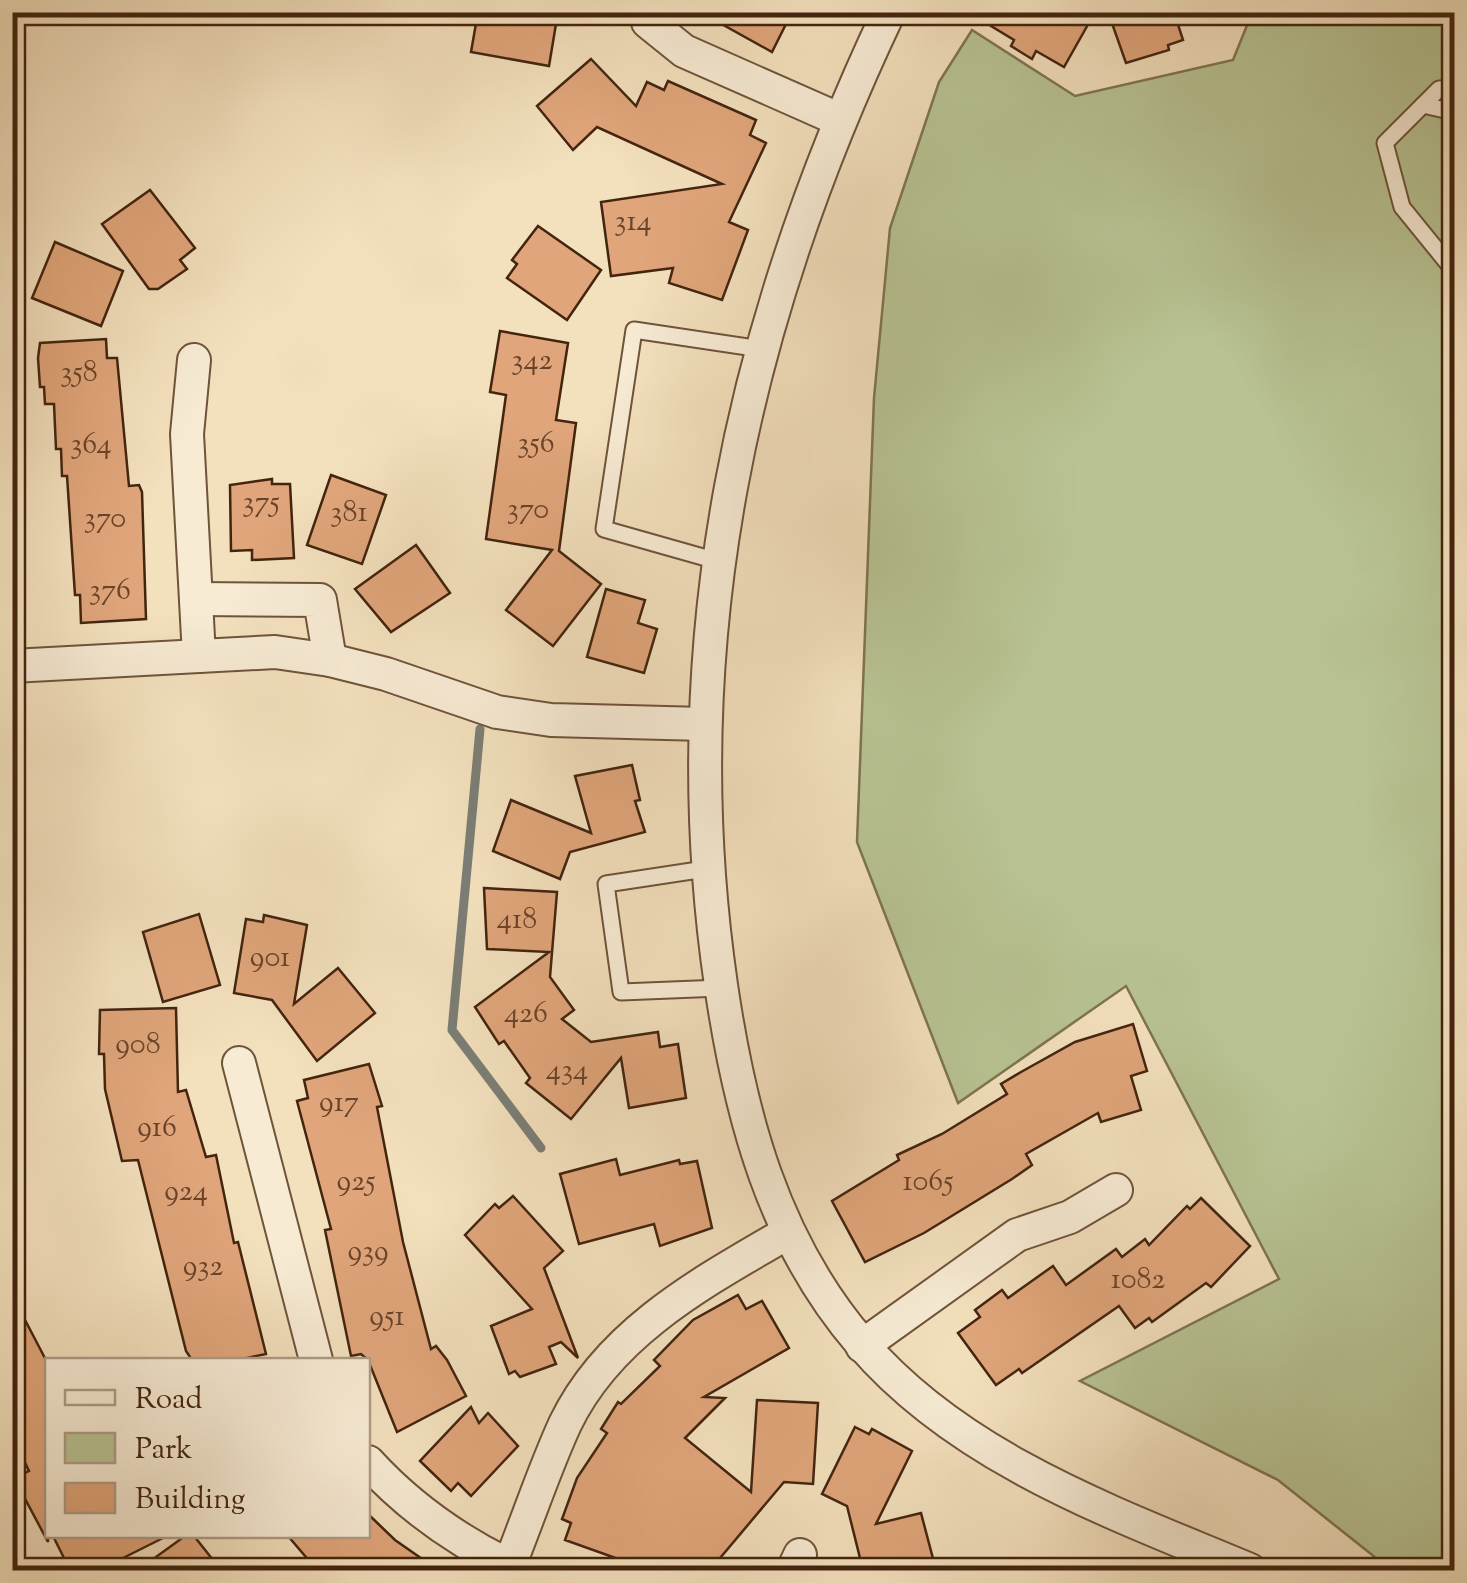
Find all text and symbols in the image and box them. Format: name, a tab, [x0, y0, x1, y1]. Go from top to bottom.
house number: 314	[614, 201, 652, 244]
house number: 342	[511, 340, 553, 383]
house number: 358	[60, 352, 98, 395]
house number: 356	[517, 423, 555, 466]
house number: 364	[70, 424, 112, 467]
house number: 375	[242, 482, 280, 525]
house number: 370	[507, 489, 549, 532]
house number: 381	[330, 492, 368, 535]
house number: 370	[84, 498, 126, 541]
house number: 376	[89, 570, 131, 613]
house number: 418	[497, 899, 537, 942]
house number: 901	[250, 937, 290, 980]
house number: 426	[504, 993, 548, 1036]
house number: 908	[115, 1024, 161, 1067]
house number: 434	[546, 1050, 588, 1093]
house number: 917	[319, 1082, 359, 1125]
house number: 916	[137, 1107, 177, 1150]
house number: 925	[337, 1161, 375, 1204]
house number: 1065	[903, 1161, 953, 1204]
house number: 924	[164, 1171, 208, 1214]
house number: 939	[347, 1231, 389, 1274]
house number: 932	[183, 1246, 223, 1289]
house number: 1082	[1111, 1259, 1165, 1302]
house number: 951	[369, 1296, 405, 1339]
legend	[45, 1358, 370, 1538]
text: Road	[135, 1379, 202, 1422]
text: Park	[135, 1429, 192, 1472]
text: Building	[135, 1479, 245, 1522]

